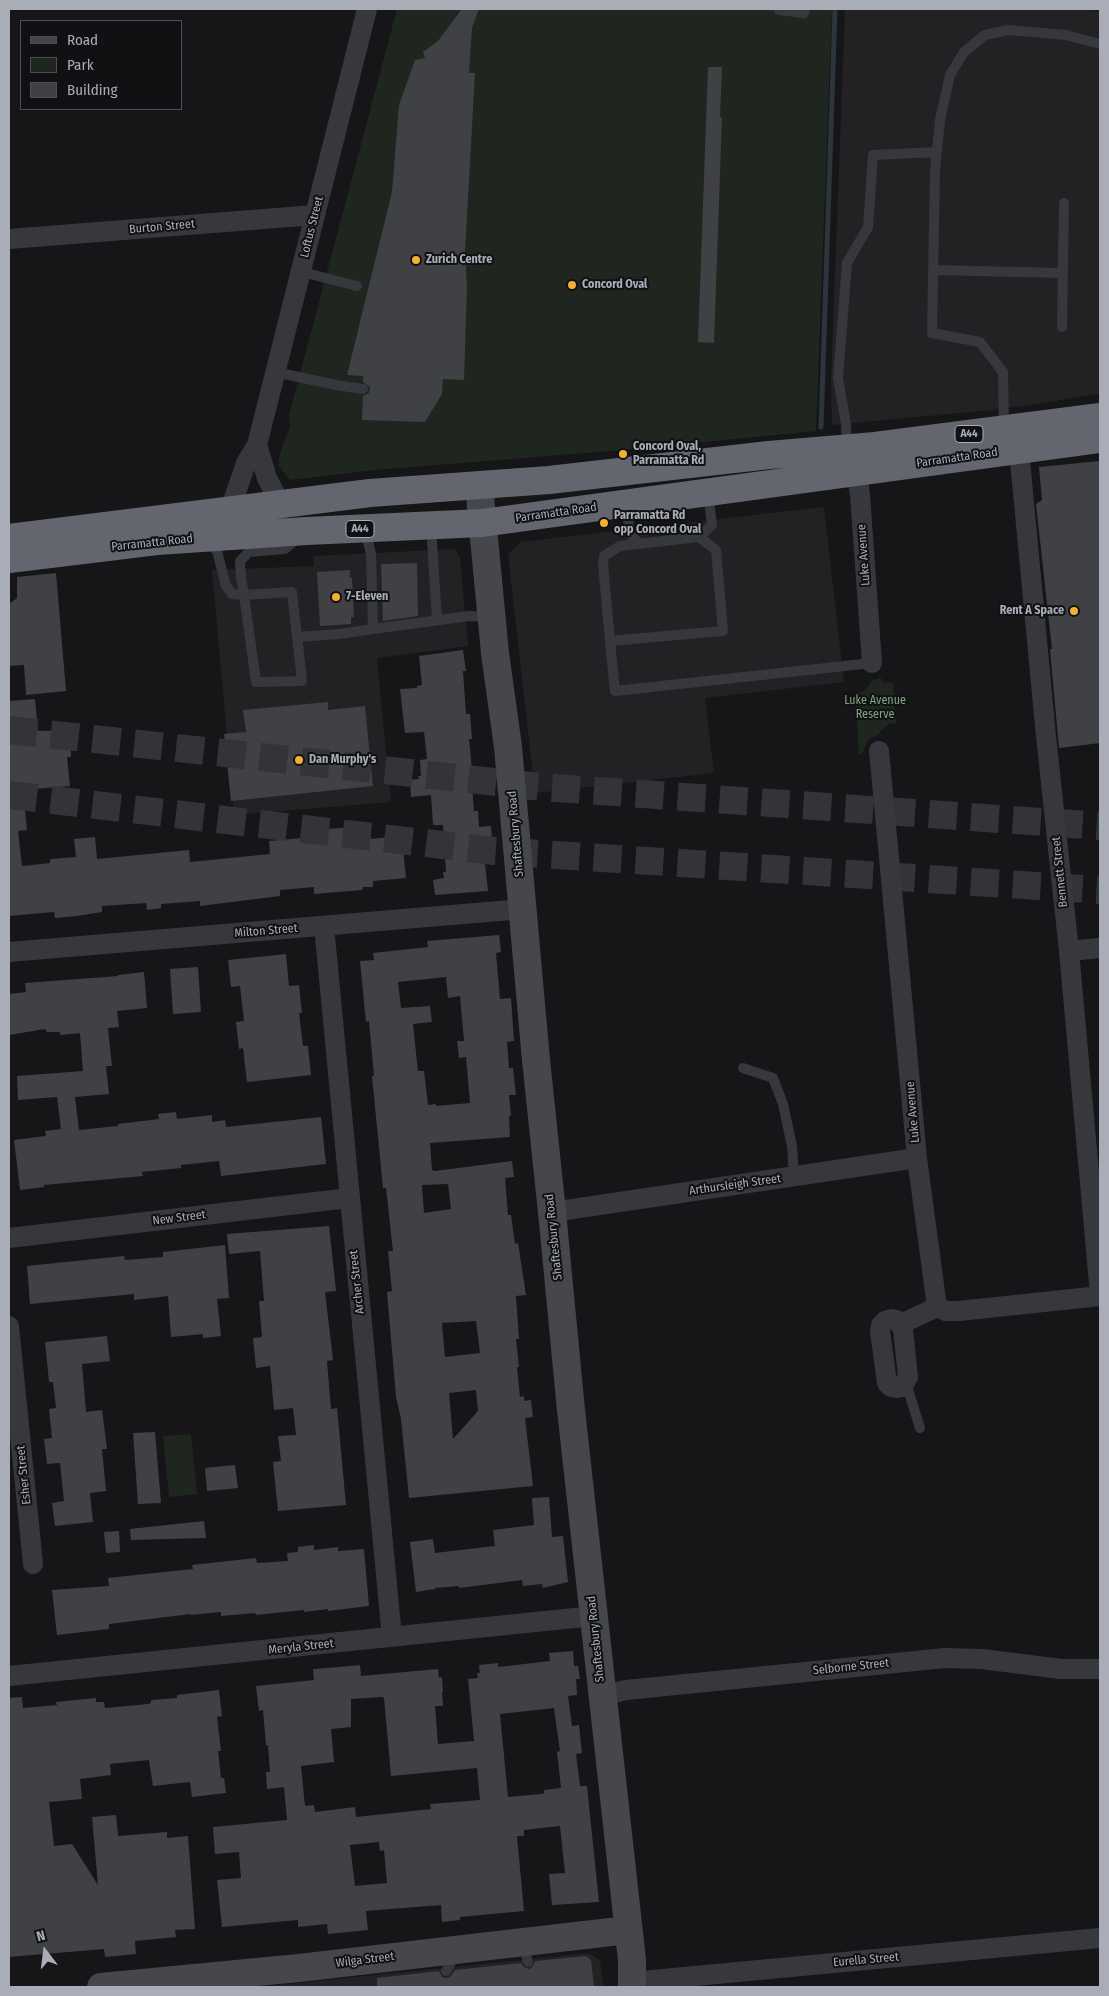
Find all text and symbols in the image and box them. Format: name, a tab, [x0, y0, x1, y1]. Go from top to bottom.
legend	[20, 20, 182, 110]
text: Road	[67, 31, 98, 49]
text: Park	[67, 56, 94, 74]
text: Building	[67, 81, 118, 99]
street label: Loftus Street	[297, 195, 327, 259]
street label: Burton Street	[129, 217, 195, 237]
place label: Zurich Centre	[426, 253, 492, 267]
marker: Zurich Centre	[410, 254, 422, 266]
place label: Concord Oval	[582, 278, 647, 292]
marker: Concord Oval	[566, 279, 578, 291]
road number: A44	[955, 426, 983, 442]
place label: Concord Oval, Parramatta Rd	[633, 440, 704, 468]
street label: Parramatta Road	[915, 445, 999, 471]
marker: Concord Oval, Parramatta Rd	[617, 448, 629, 460]
street label: Parramatta Road	[514, 500, 598, 526]
place label: Parramatta Rd opp Concord Oval	[614, 509, 701, 537]
marker: Parramatta Rd opp Concord Oval	[598, 517, 610, 529]
road number: A44	[346, 520, 374, 538]
street label: Luke Avenue	[855, 524, 873, 586]
street label: Parramatta Road	[111, 532, 193, 554]
place label: 7-Eleven	[346, 590, 388, 604]
marker: 7-Eleven	[330, 591, 342, 603]
place label: Rent A Space	[1000, 604, 1064, 618]
marker: Rent A Space	[1068, 605, 1080, 617]
park label: Luke Avenue Reserve	[844, 694, 906, 722]
place label: Dan Murphy's	[309, 753, 376, 767]
marker: Dan Murphy's	[293, 754, 305, 766]
street label: Shaftesbury Road	[505, 790, 527, 878]
street label: Bennett Street	[1049, 836, 1071, 908]
street label: Milton Street	[234, 921, 298, 941]
street label: Luke Avenue	[903, 1081, 923, 1143]
street label: Arthursleigh Street	[688, 1171, 782, 1199]
street label: Shaftesbury Road	[542, 1193, 566, 1281]
street label: New Street	[152, 1208, 206, 1228]
street label: Archer Street	[346, 1249, 368, 1315]
street label: Esher Street	[14, 1445, 34, 1505]
street label: Shaftesbury Road	[584, 1595, 608, 1683]
street label: Meryla Street	[268, 1636, 334, 1658]
street label: Selborne Street	[812, 1656, 890, 1678]
north arrow	[20, 1926, 70, 1976]
text: N	[35, 1927, 47, 1945]
street label: Wilga Street	[335, 1949, 395, 1971]
street label: Eurella Street	[833, 1950, 899, 1970]

